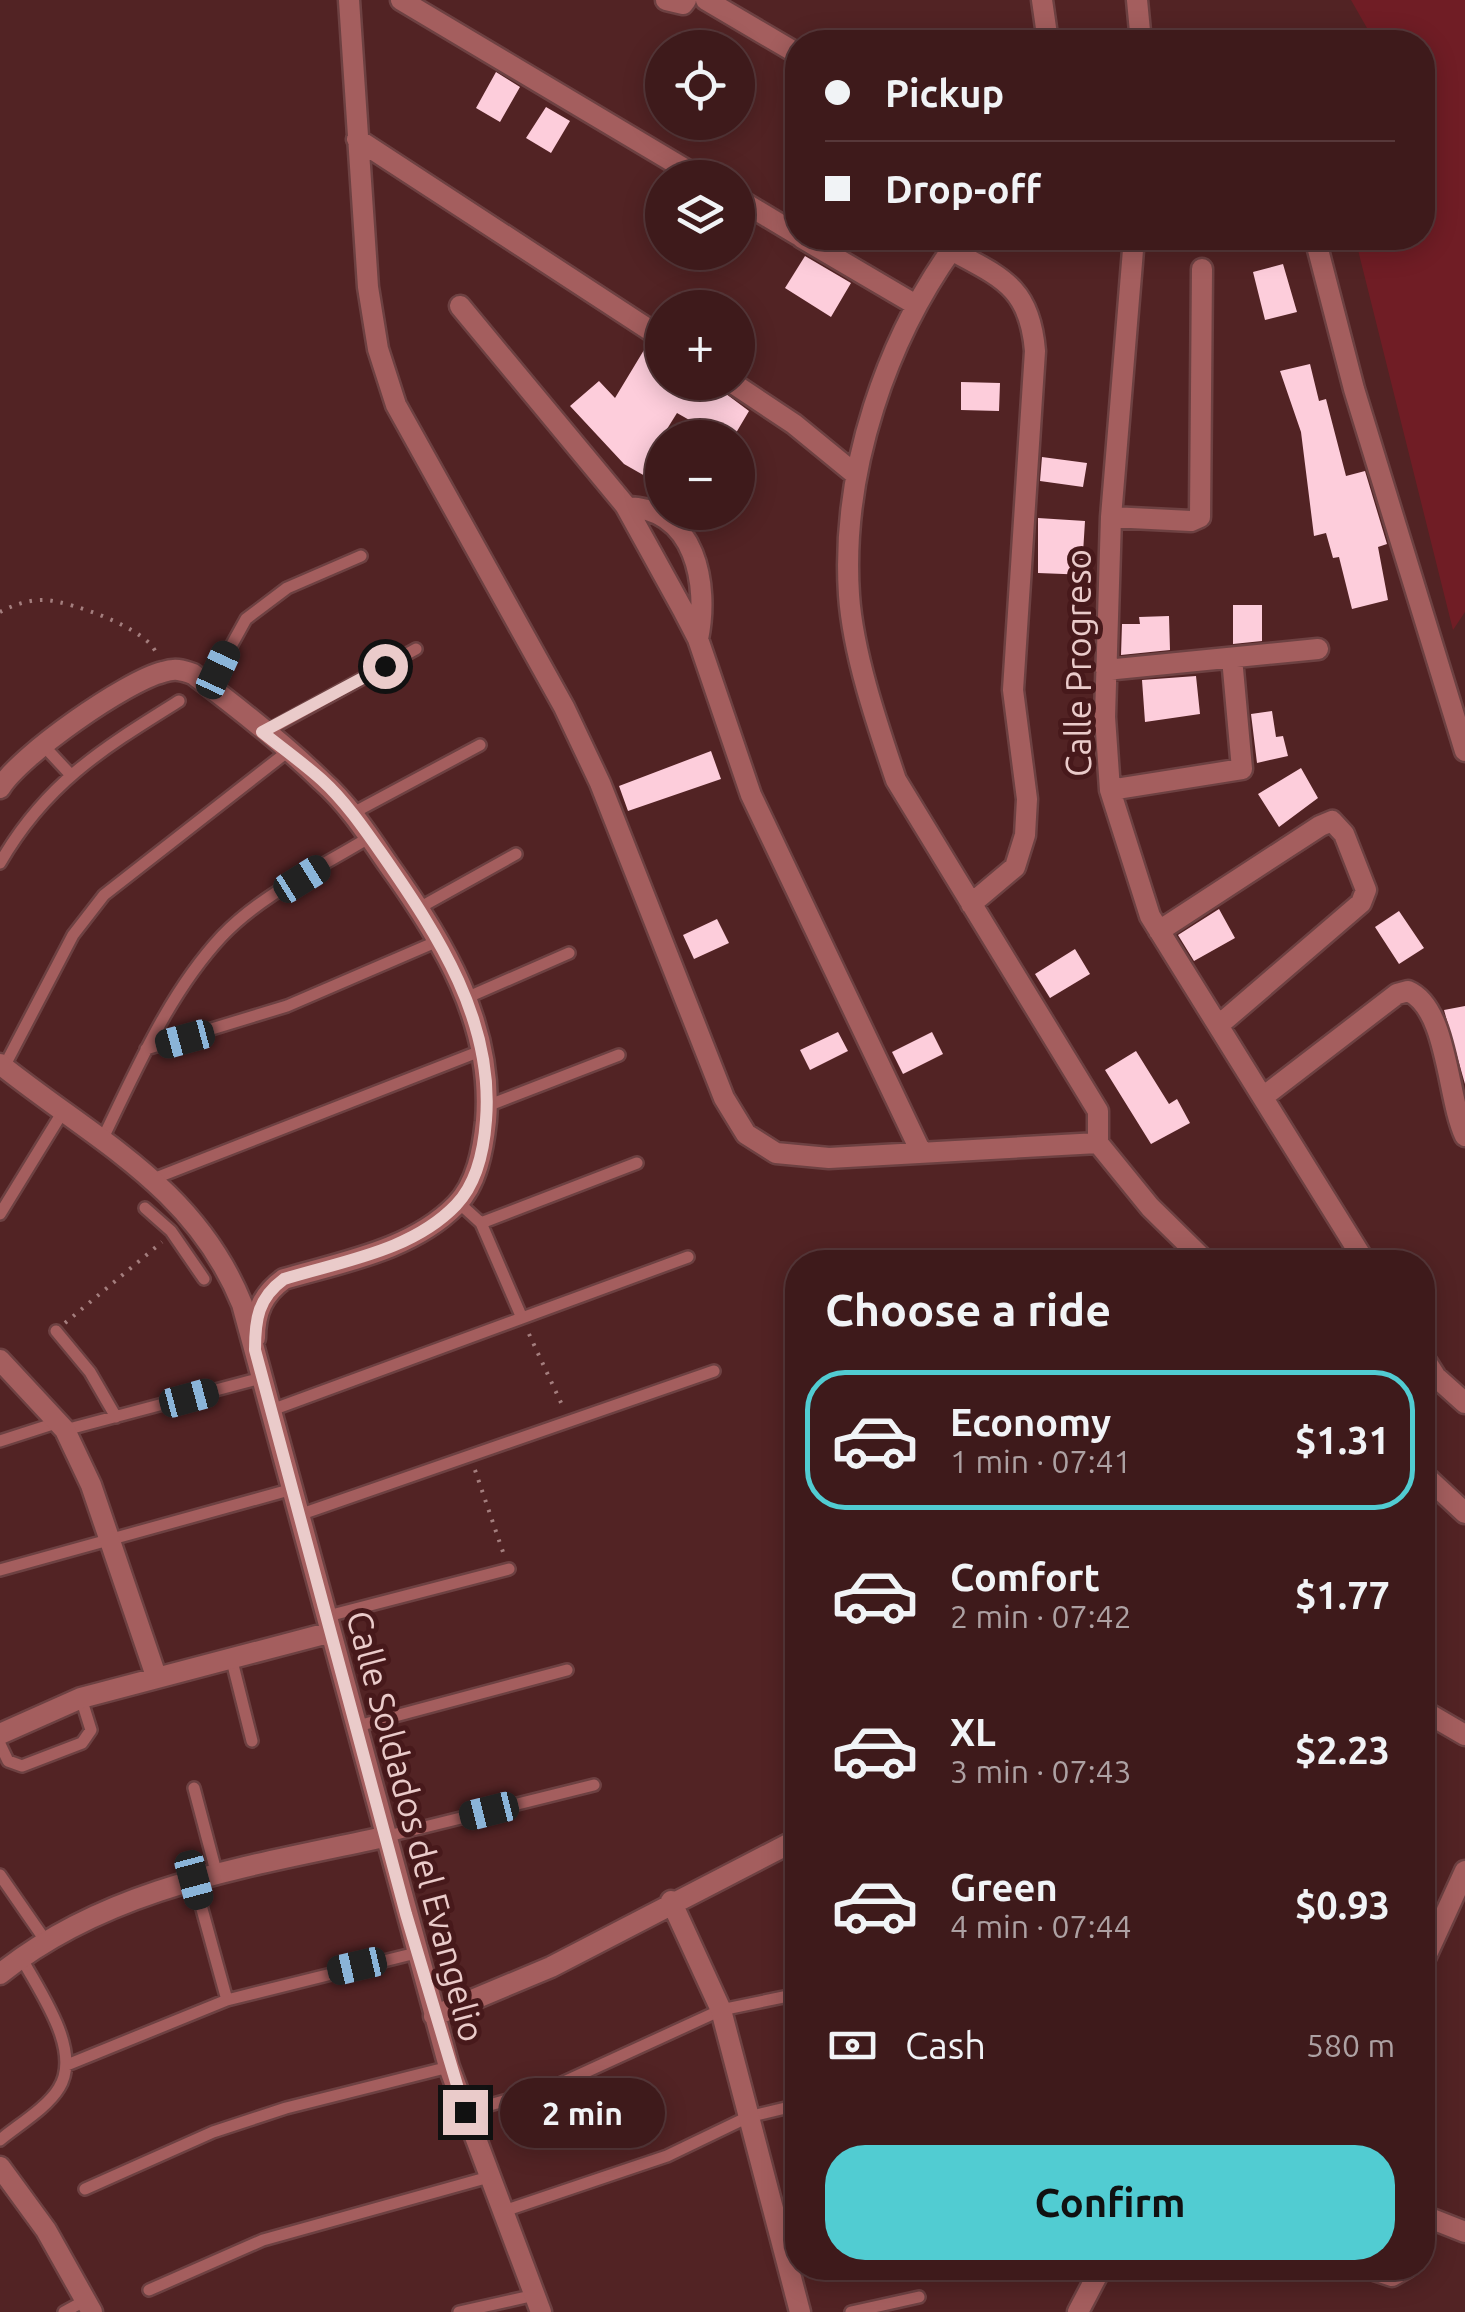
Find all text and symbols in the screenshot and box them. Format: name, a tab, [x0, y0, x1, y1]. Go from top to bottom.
map controls	[645, 30, 755, 530]
button: locate	[645, 30, 755, 140]
text: Pickup	[885, 72, 1004, 114]
button: layers	[645, 160, 755, 270]
text: Drop-off	[885, 168, 1041, 210]
button: +	[645, 290, 755, 400]
button: −	[645, 420, 755, 530]
street label: Calle Progreso	[1058, 549, 1098, 777]
car	[192, 636, 244, 704]
route start	[363, 644, 408, 689]
car	[269, 850, 335, 908]
car	[152, 1017, 218, 1061]
text: Choose a ride	[825, 1284, 1111, 1335]
car	[156, 1376, 222, 1420]
icon: car	[830, 1395, 920, 1485]
text: Economy	[950, 1401, 1111, 1443]
text: $1.31	[1295, 1419, 1390, 1461]
text: 1 min · 07:41	[950, 1443, 1132, 1479]
icon: car	[830, 1550, 920, 1640]
text: Comfort	[950, 1556, 1100, 1598]
text: $1.77	[1295, 1574, 1390, 1616]
text: 2 min · 07:42	[950, 1598, 1132, 1634]
street label: Calle Soldados del Evangelio	[339, 1606, 493, 2046]
icon: car	[830, 1705, 920, 1795]
text: XL	[950, 1711, 996, 1753]
text: $2.23	[1295, 1729, 1390, 1771]
text: 3 min · 07:43	[950, 1753, 1132, 1789]
car	[456, 1789, 522, 1833]
car	[172, 1847, 216, 1913]
icon: car	[830, 1860, 920, 1950]
text: Green	[950, 1866, 1058, 1908]
text: $0.93	[1295, 1884, 1390, 1926]
text: 4 min · 07:44	[950, 1908, 1132, 1944]
car	[324, 1945, 390, 1987]
icon: cash	[825, 2018, 880, 2073]
text: Cash	[905, 2024, 986, 2066]
text: 580 m	[1306, 2027, 1395, 2063]
callout: 2 min	[500, 2077, 665, 2147]
route end	[443, 2090, 488, 2135]
text: 2 min	[542, 2095, 623, 2131]
button: Confirm	[825, 2145, 1395, 2260]

